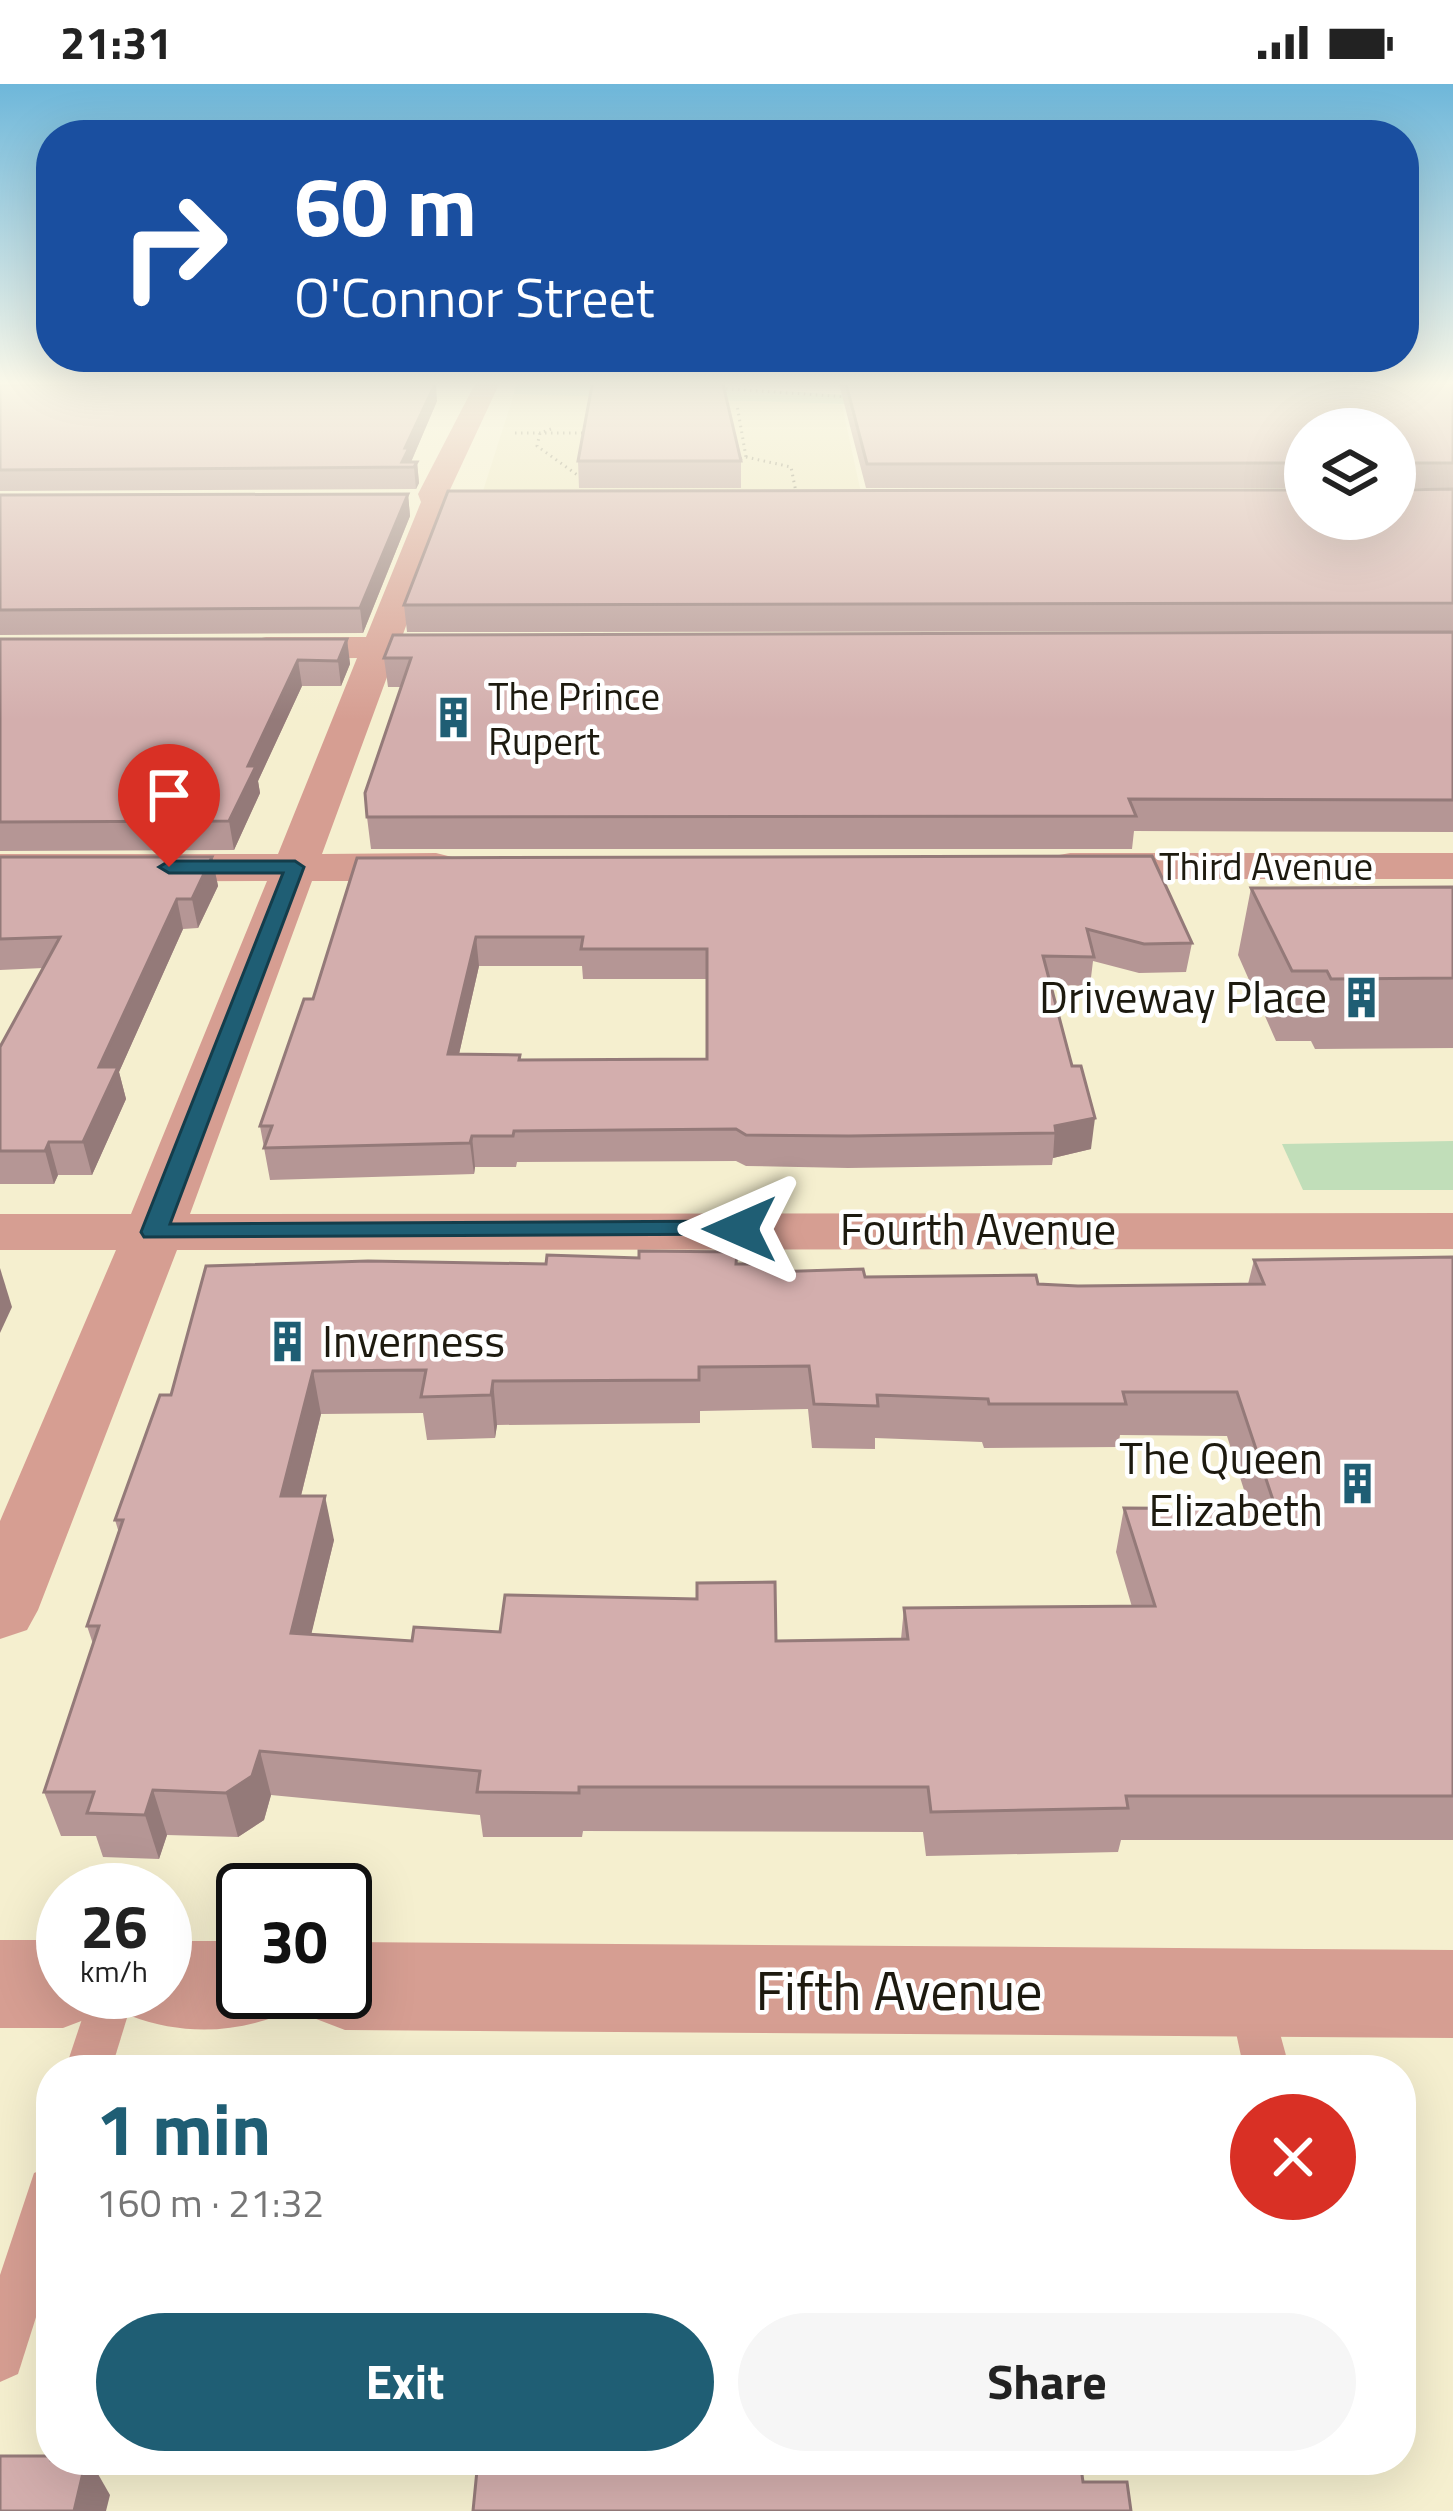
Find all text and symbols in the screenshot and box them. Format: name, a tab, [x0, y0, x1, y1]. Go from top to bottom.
text: 21:31	[60, 8, 172, 76]
text: 60 m	[294, 141, 477, 269]
icon: right	[96, 168, 252, 324]
text: O'Connor Street	[294, 256, 655, 338]
map controls	[1284, 408, 1416, 540]
button: layers	[1284, 408, 1416, 540]
place label: The Prince Rupert	[488, 666, 660, 770]
building icon: The Prince Rupert	[431, 695, 477, 741]
pin	[118, 744, 220, 867]
icon: arrive	[136, 762, 202, 828]
street label: Third Avenue	[1159, 836, 1373, 895]
place label: Driveway Place	[1039, 962, 1327, 1030]
building icon: Driveway Place	[1338, 974, 1384, 1020]
position arrow	[677, 1166, 803, 1292]
street label: Fourth Avenue	[840, 1194, 1116, 1262]
place label: Inverness	[322, 1306, 505, 1374]
building icon: Inverness	[265, 1318, 311, 1364]
place label: The Queen Elizabeth	[1119, 1423, 1323, 1543]
building icon: The Queen Elizabeth	[1334, 1461, 1380, 1507]
speed limit sign: 30	[216, 1863, 372, 2019]
text: 26	[80, 1880, 148, 1971]
text: km/h	[80, 1948, 148, 1994]
street label: Fifth Avenue	[756, 1949, 1042, 2031]
text: 1 min	[96, 2073, 271, 2183]
button: close	[1230, 2094, 1356, 2220]
text: 160 m · 21:32	[96, 2173, 324, 2232]
button: Exit	[96, 2313, 714, 2451]
button: Share	[738, 2313, 1356, 2451]

